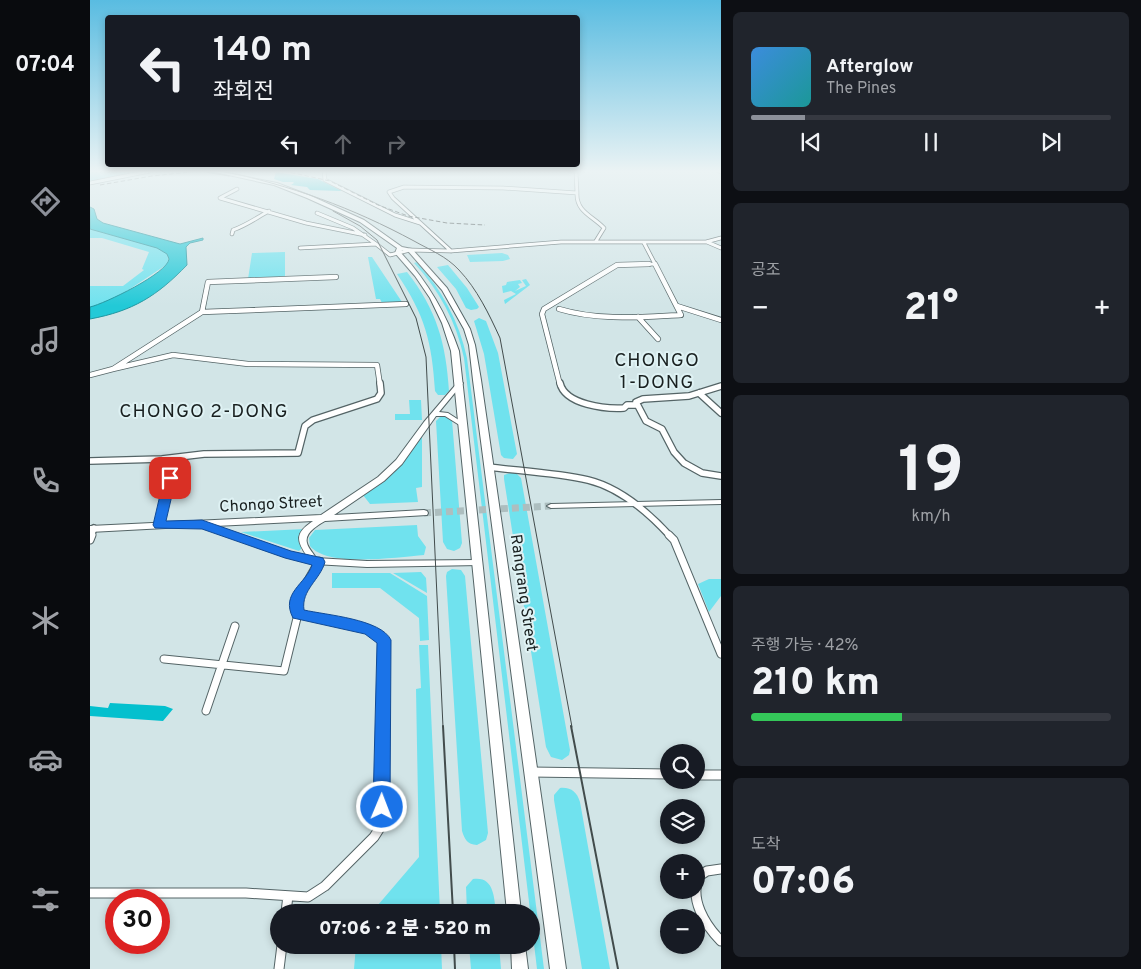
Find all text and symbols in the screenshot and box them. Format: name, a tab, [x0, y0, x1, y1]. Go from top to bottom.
text: 140 m	[213, 29, 312, 73]
icon: left	[130, 35, 195, 100]
text: 07:04	[15, 52, 75, 79]
text: Afterglow	[826, 55, 914, 79]
text: 좌회전	[213, 79, 274, 106]
text: The Pines	[826, 79, 896, 99]
icon: previous	[797, 128, 825, 156]
icon: pause	[917, 128, 945, 156]
icon: next	[1037, 128, 1065, 156]
icon: left	[276, 130, 304, 158]
icon: ahead	[329, 130, 357, 158]
icon: right	[382, 130, 410, 158]
icon: directions	[28, 184, 63, 219]
text: 공조	[751, 261, 780, 281]
text: 21°	[904, 285, 958, 334]
text: −	[751, 292, 769, 328]
text: +	[1093, 292, 1111, 328]
icon: music	[28, 323, 63, 358]
district label: CHONGO 1-DONG	[614, 349, 700, 395]
district label: CHONGO 2-DONG	[119, 400, 289, 424]
text: 19	[898, 433, 964, 515]
pin	[149, 457, 191, 499]
icon: phone	[28, 463, 63, 498]
icon: arrive	[156, 464, 184, 492]
street label: Chongo Street	[219, 492, 323, 518]
text: km/h	[912, 507, 950, 527]
street label: Rangrang Street	[505, 533, 541, 653]
icon: climate	[28, 603, 63, 638]
text: 주행 가능 · 42%	[751, 636, 858, 656]
text: 210 km	[751, 660, 880, 709]
icon: car	[28, 742, 63, 777]
map controls	[660, 744, 705, 954]
button: search	[660, 744, 705, 789]
position arrow	[355, 780, 407, 832]
button: layers	[660, 799, 705, 844]
text: 도착	[751, 835, 780, 855]
button: +	[660, 854, 705, 899]
text: 07:06	[751, 859, 855, 908]
icon: filters	[28, 882, 63, 917]
speed limit sign: 30	[105, 889, 170, 954]
button: −	[660, 909, 705, 954]
text: 07:06 · 2 분 · 520 m	[319, 917, 491, 941]

